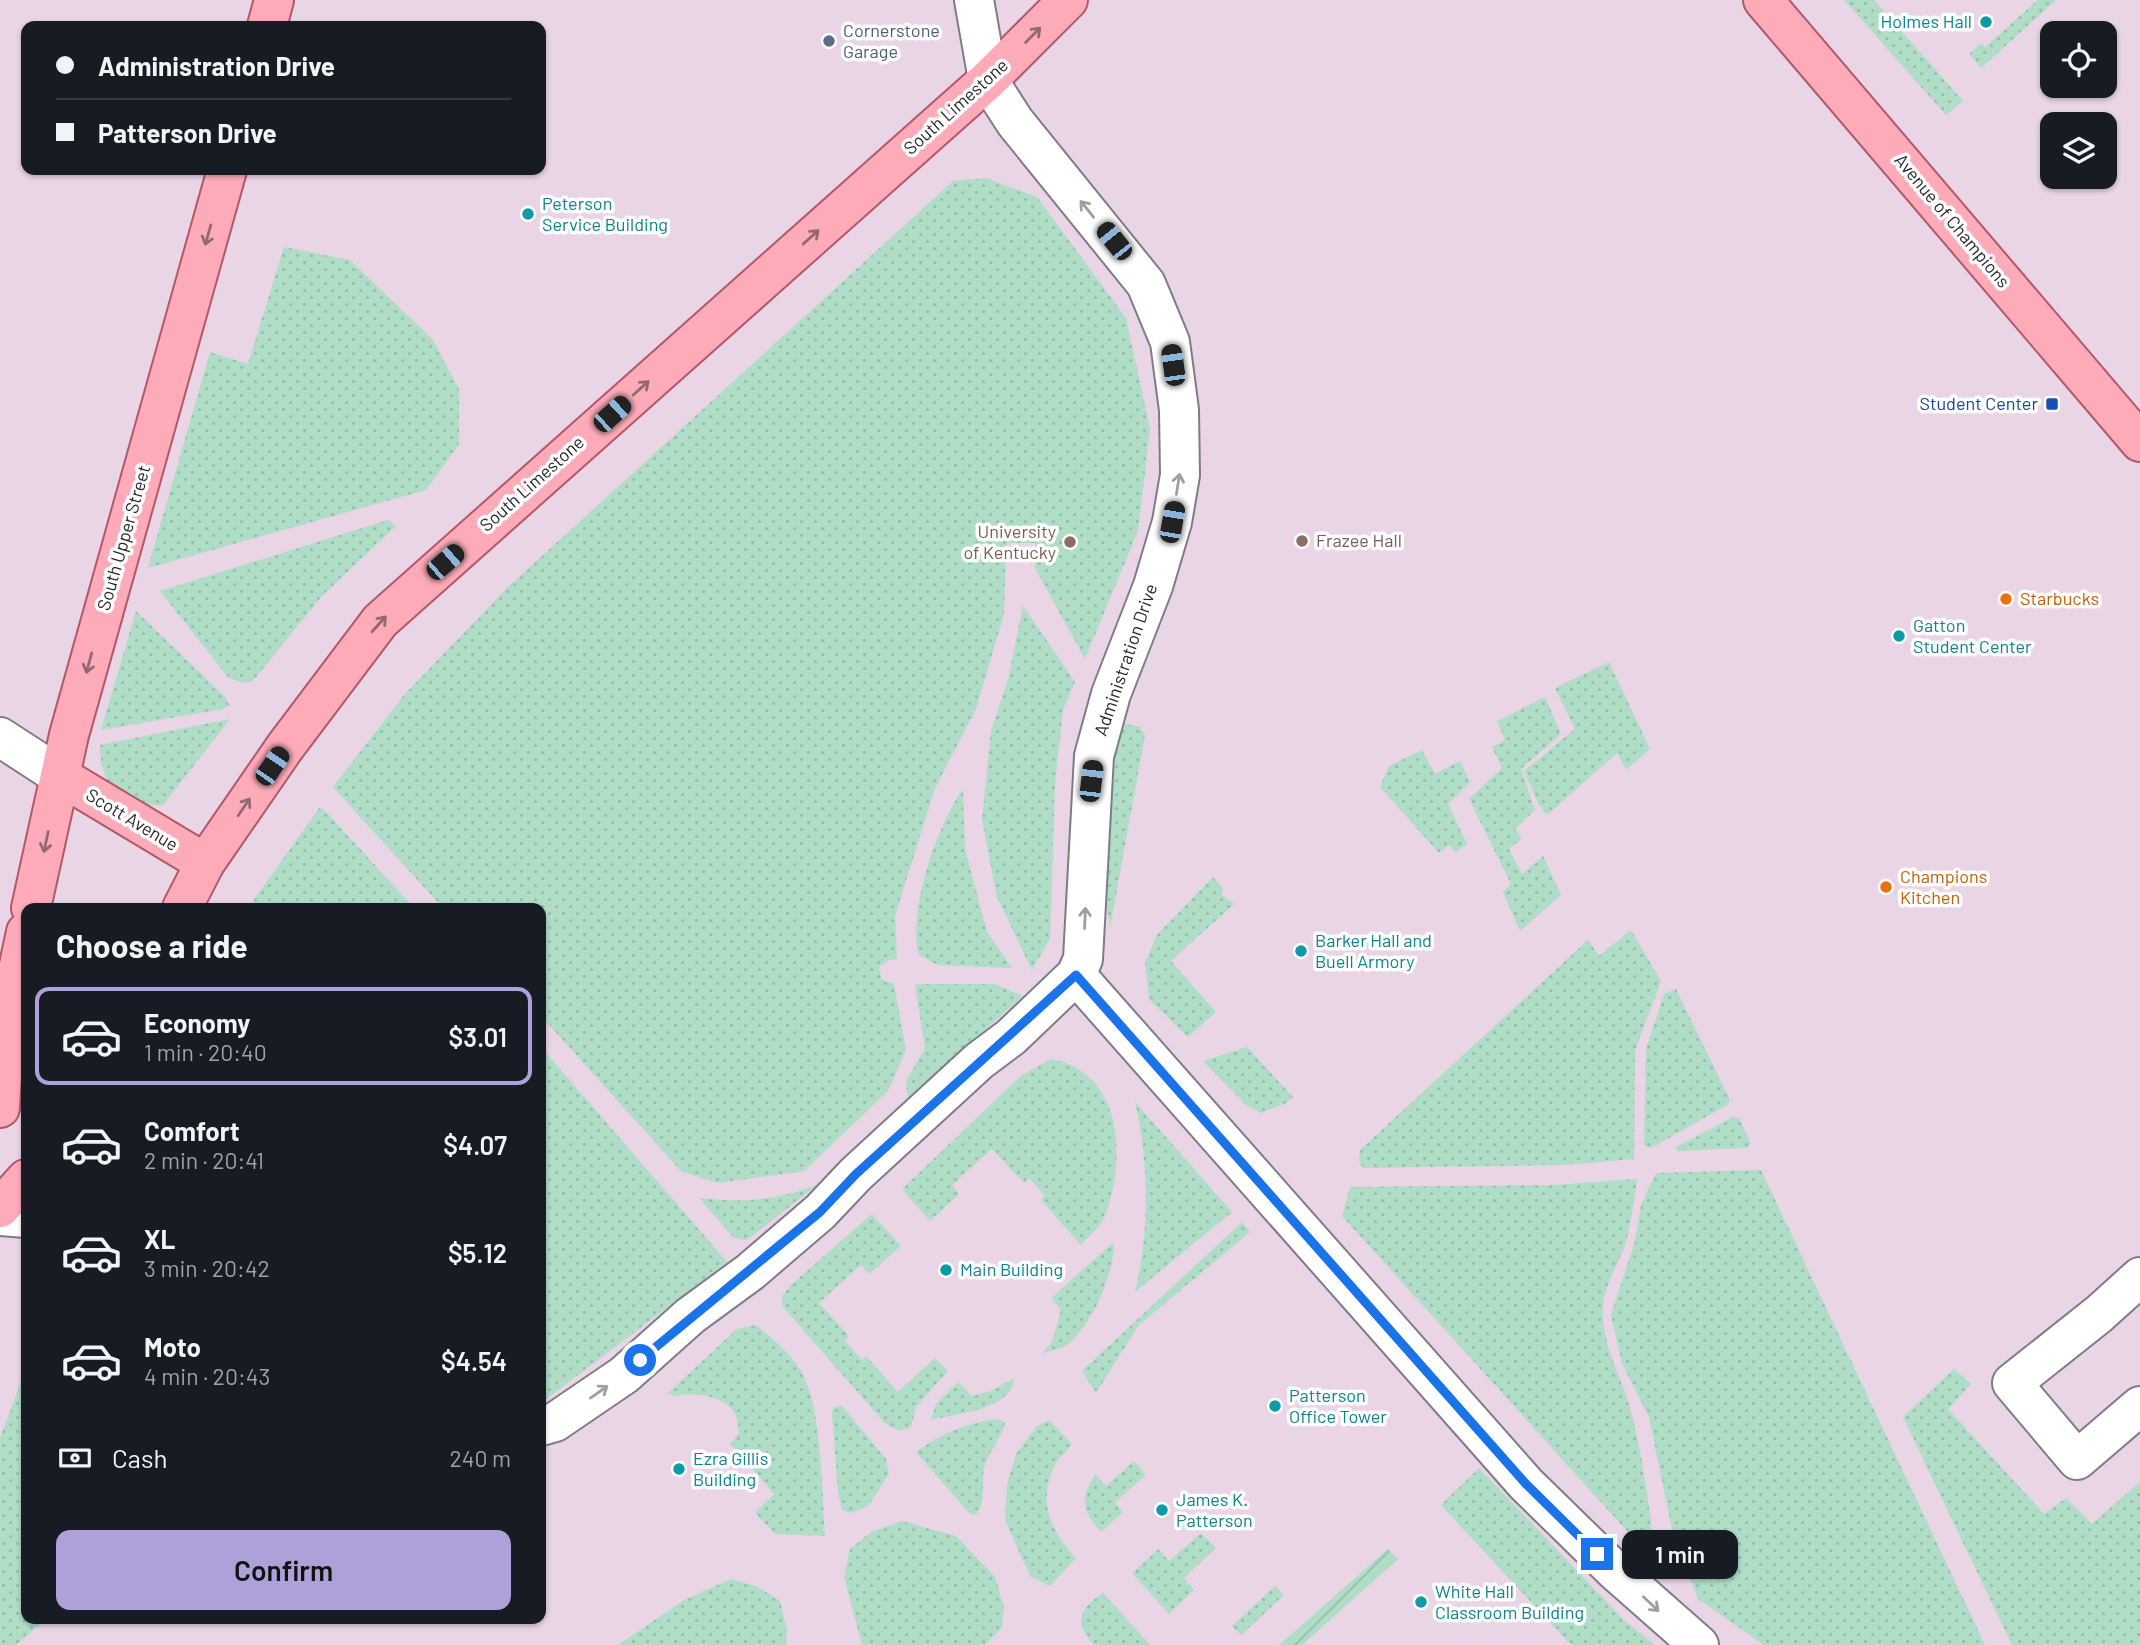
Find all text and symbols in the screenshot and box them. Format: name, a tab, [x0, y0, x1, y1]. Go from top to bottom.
place label: Holmes Hall	[1881, 10, 1972, 32]
marker: Holmes Hall	[1978, 14, 1994, 30]
place label: Cornerstone Garage	[843, 19, 940, 62]
map controls	[2040, 21, 2117, 189]
button: locate	[2040, 21, 2117, 98]
one-way arrow	[1025, 27, 1042, 44]
marker: Cornerstone Garage	[821, 33, 837, 49]
text: Administration Drive	[98, 50, 335, 81]
street label: South Limestone	[899, 54, 1012, 159]
button: layers	[2040, 112, 2117, 189]
text: Patterson Drive	[98, 117, 277, 148]
street label: Avenue of Champions	[1890, 149, 2015, 292]
place label: Peterson Service Building	[542, 192, 668, 235]
one-way arrow	[1079, 200, 1095, 218]
marker: Peterson Service Building	[520, 206, 536, 222]
car	[1093, 218, 1136, 264]
one-way arrow	[201, 224, 214, 246]
one-way arrow	[802, 229, 819, 246]
car	[1160, 343, 1187, 387]
one-way arrow	[631, 381, 649, 397]
car	[590, 392, 635, 436]
place label: Student Center	[1919, 392, 2038, 414]
marker: Student Center	[2044, 396, 2060, 412]
street label: South Limestone	[475, 431, 588, 536]
street label: South Upper Street	[92, 463, 154, 613]
one-way arrow	[1172, 473, 1185, 496]
car	[1159, 499, 1186, 545]
place label: University of Kentucky	[963, 520, 1056, 563]
place label: Frazee Hall	[1316, 529, 1402, 551]
marker: Frazee Hall	[1294, 533, 1310, 549]
marker: University of Kentucky	[1062, 534, 1078, 550]
car	[423, 540, 468, 584]
street label: Administration Drive	[1089, 581, 1161, 739]
place label: Starbucks	[2020, 587, 2099, 609]
marker: Starbucks	[1998, 591, 2014, 607]
place label: Gatton Student Center	[1913, 614, 2032, 657]
one-way arrow	[370, 616, 387, 633]
marker: Gatton Student Center	[1891, 628, 1907, 644]
one-way arrow	[82, 651, 95, 673]
car	[252, 743, 293, 789]
car	[1079, 759, 1104, 803]
street label: Scott Avenue	[83, 783, 183, 855]
one-way arrow	[237, 798, 251, 817]
one-way arrow	[38, 830, 52, 853]
place label: Champions Kitchen	[1900, 865, 1987, 908]
marker: Champions Kitchen	[1878, 879, 1894, 895]
one-way arrow	[1078, 907, 1091, 930]
text: Choose a ride	[56, 926, 248, 964]
place label: Barker Hall and Buell Armory	[1315, 929, 1432, 972]
marker: Barker Hall and Buell Armory	[1293, 943, 1309, 959]
icon: car	[60, 1005, 123, 1068]
text: Economy	[144, 1007, 250, 1038]
text: $3.01	[449, 1021, 507, 1052]
text: 1 min · 20:40	[144, 1038, 267, 1066]
icon: car	[60, 1113, 123, 1176]
text: Comfort	[144, 1115, 240, 1146]
text: $4.07	[443, 1129, 507, 1160]
text: 2 min · 20:41	[144, 1146, 264, 1174]
icon: car	[60, 1221, 123, 1284]
text: XL	[144, 1223, 175, 1254]
text: $5.12	[448, 1237, 507, 1268]
text: 3 min · 20:42	[144, 1254, 270, 1282]
place label: Main Building	[960, 1258, 1063, 1280]
marker: Main Building	[938, 1262, 954, 1278]
icon: car	[60, 1329, 123, 1392]
text: Moto	[144, 1331, 201, 1362]
route start	[624, 1344, 656, 1376]
text: $4.54	[441, 1345, 507, 1376]
text: 4 min · 20:43	[144, 1362, 270, 1390]
place label: Patterson Office Tower	[1289, 1384, 1387, 1427]
one-way arrow	[589, 1385, 608, 1399]
marker: Patterson Office Tower	[1267, 1398, 1283, 1414]
icon: cash	[56, 1439, 94, 1477]
text: Cash	[112, 1442, 167, 1473]
text: 240 m	[449, 1444, 511, 1472]
place label: Ezra Gillis Building	[693, 1447, 768, 1490]
marker: Ezra Gillis Building	[671, 1461, 687, 1477]
place label: James K. Patterson	[1176, 1488, 1253, 1531]
marker: James K. Patterson	[1154, 1502, 1170, 1518]
button: Confirm	[56, 1530, 511, 1610]
callout: 1 min	[1622, 1530, 1737, 1578]
route end	[1581, 1538, 1613, 1570]
text: 1 min	[1655, 1540, 1705, 1568]
place label: White Hall Classroom Building	[1435, 1580, 1584, 1623]
marker: White Hall Classroom Building	[1413, 1594, 1429, 1610]
one-way arrow	[1642, 1596, 1659, 1613]

